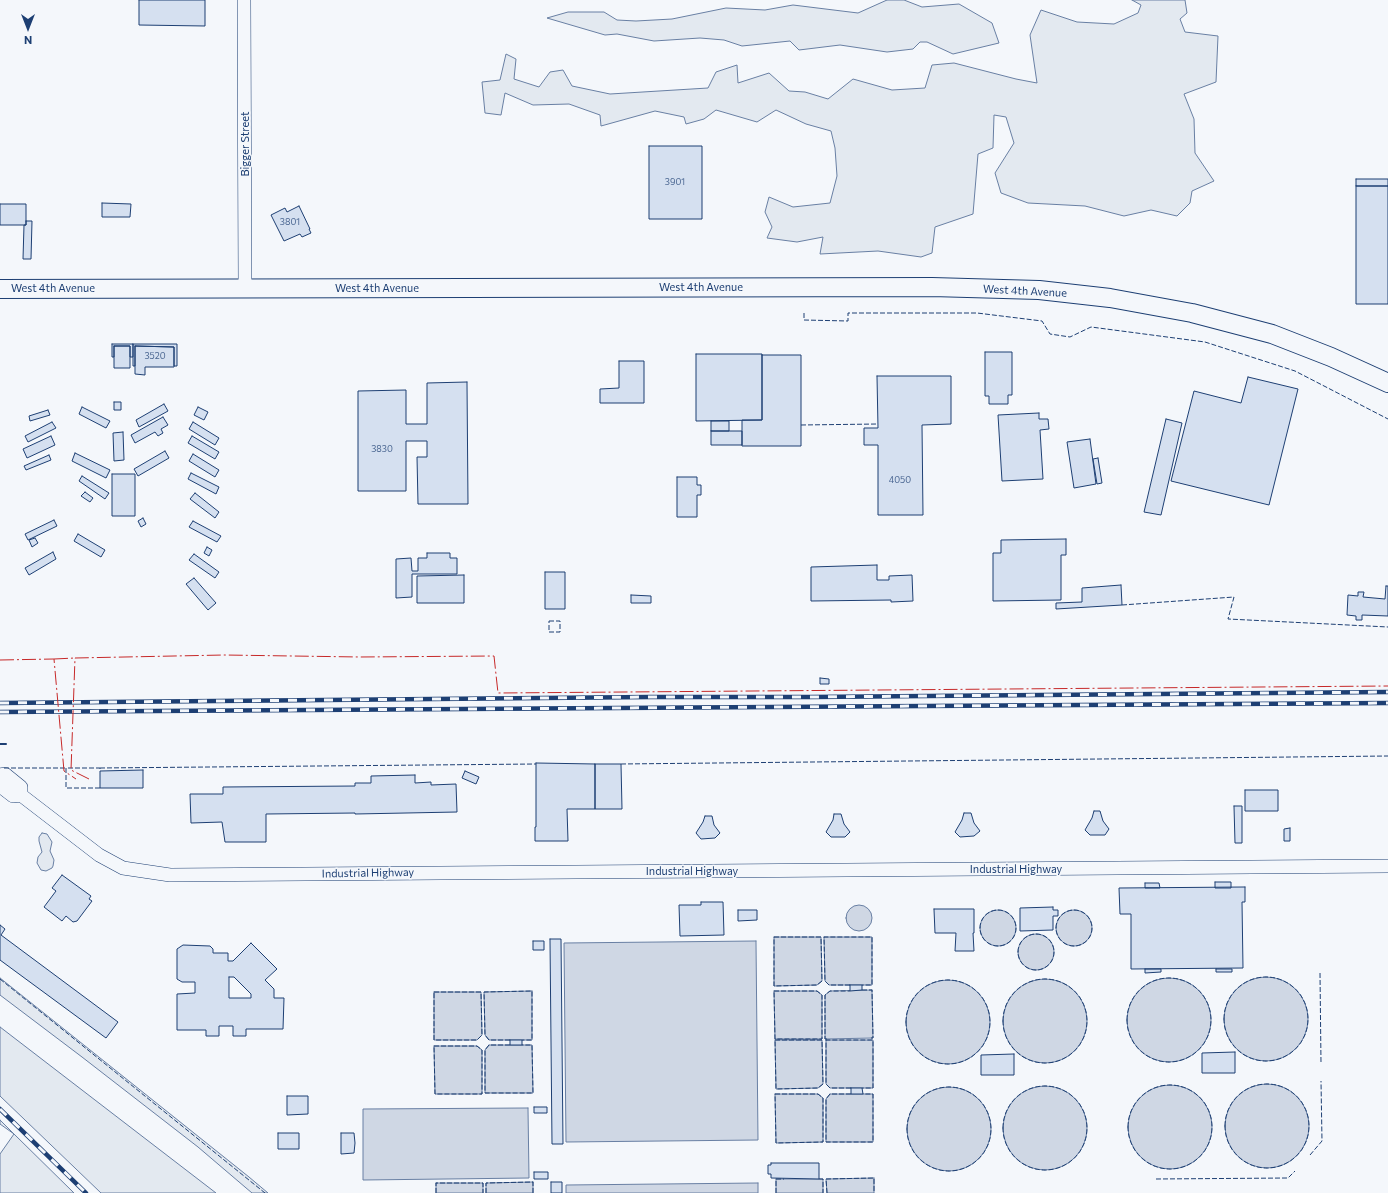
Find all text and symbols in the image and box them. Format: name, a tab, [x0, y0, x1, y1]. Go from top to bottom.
north arrow	[8, 8, 48, 48]
text: N	[24, 34, 32, 47]
street label: Bigger Street	[238, 111, 252, 177]
house number: 3901	[665, 177, 685, 187]
house number: 3801	[280, 217, 300, 227]
street label: West 4th Avenue	[659, 280, 743, 294]
street label: West 4th Avenue	[11, 281, 95, 295]
street label: West 4th Avenue	[335, 281, 419, 295]
street label: West 4th Avenue	[983, 282, 1067, 300]
house number: 3520	[144, 351, 166, 361]
house number: 3830	[371, 444, 393, 454]
house number: 4050	[889, 475, 911, 485]
street label: Industrial Highway	[970, 862, 1062, 876]
street label: Industrial Highway	[646, 864, 738, 878]
street label: Industrial Highway	[322, 866, 414, 880]

